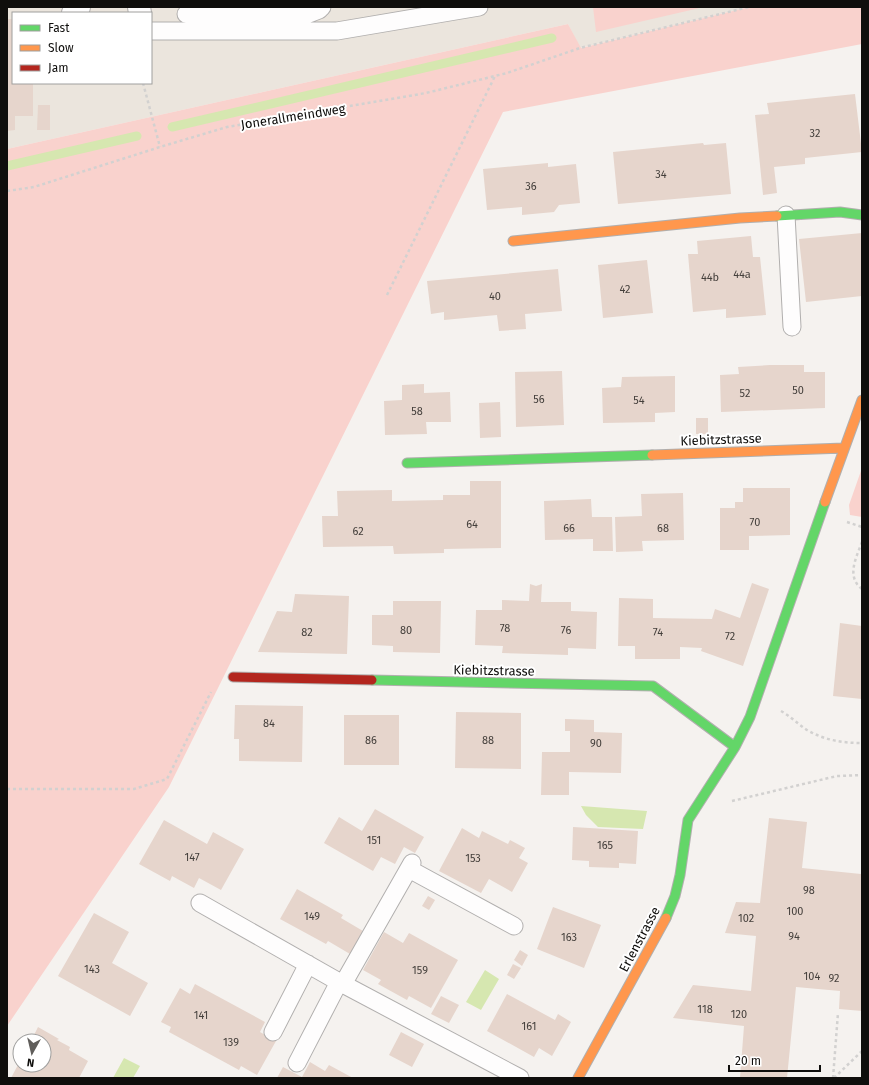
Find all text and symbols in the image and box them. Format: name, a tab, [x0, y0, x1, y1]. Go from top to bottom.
legend	[12, 12, 152, 84]
text: Fast	[48, 21, 70, 35]
text: Slow	[48, 41, 74, 55]
text: Jam	[48, 61, 68, 75]
street label: Jonerallmeindweg	[240, 101, 347, 132]
house number: 32	[810, 127, 820, 140]
house number: 34	[655, 168, 667, 181]
house number: 36	[525, 180, 537, 193]
house number: 44a	[733, 268, 751, 281]
house number: 44b	[701, 271, 719, 284]
house number: 42	[619, 283, 631, 296]
house number: 40	[489, 290, 501, 303]
house number: 50	[792, 384, 804, 397]
house number: 52	[740, 387, 750, 400]
house number: 56	[533, 393, 545, 406]
house number: 54	[633, 394, 645, 407]
house number: 58	[411, 405, 423, 418]
street label: Kiebitzstrasse	[680, 431, 762, 448]
house number: 70	[750, 516, 760, 529]
house number: 64	[466, 518, 478, 531]
house number: 66	[563, 522, 575, 535]
house number: 68	[657, 522, 669, 535]
house number: 62	[352, 525, 364, 538]
house number: 78	[500, 622, 510, 635]
house number: 80	[400, 624, 412, 637]
house number: 76	[561, 624, 571, 637]
house number: 82	[301, 626, 313, 639]
house number: 74	[653, 626, 663, 639]
house number: 72	[725, 630, 735, 643]
street label: Kiebitzstrasse	[453, 662, 535, 679]
house number: 84	[263, 717, 275, 730]
house number: 86	[365, 734, 377, 747]
house number: 88	[482, 734, 494, 747]
house number: 90	[590, 737, 602, 750]
house number: 151	[367, 834, 381, 847]
house number: 165	[597, 839, 614, 852]
house number: 147	[184, 851, 200, 864]
house number: 153	[465, 852, 481, 865]
house number: 98	[803, 884, 815, 897]
street label: Erlenstrasse	[616, 904, 663, 974]
house number: 100	[786, 905, 804, 918]
house number: 149	[304, 910, 320, 923]
house number: 102	[738, 912, 754, 925]
house number: 94	[788, 930, 800, 943]
house number: 163	[561, 931, 577, 944]
house number: 143	[84, 963, 100, 976]
house number: 159	[412, 964, 428, 977]
house number: 104	[804, 970, 821, 983]
house number: 92	[829, 972, 839, 985]
house number: 118	[697, 1003, 713, 1016]
house number: 120	[731, 1008, 747, 1021]
house number: 141	[194, 1009, 208, 1022]
house number: 161	[522, 1020, 536, 1033]
north arrow	[12, 1033, 52, 1073]
house number: 139	[223, 1036, 239, 1049]
scale bar	[729, 1047, 820, 1073]
text: 20 m	[735, 1054, 761, 1068]
text: N	[26, 1055, 35, 1069]

